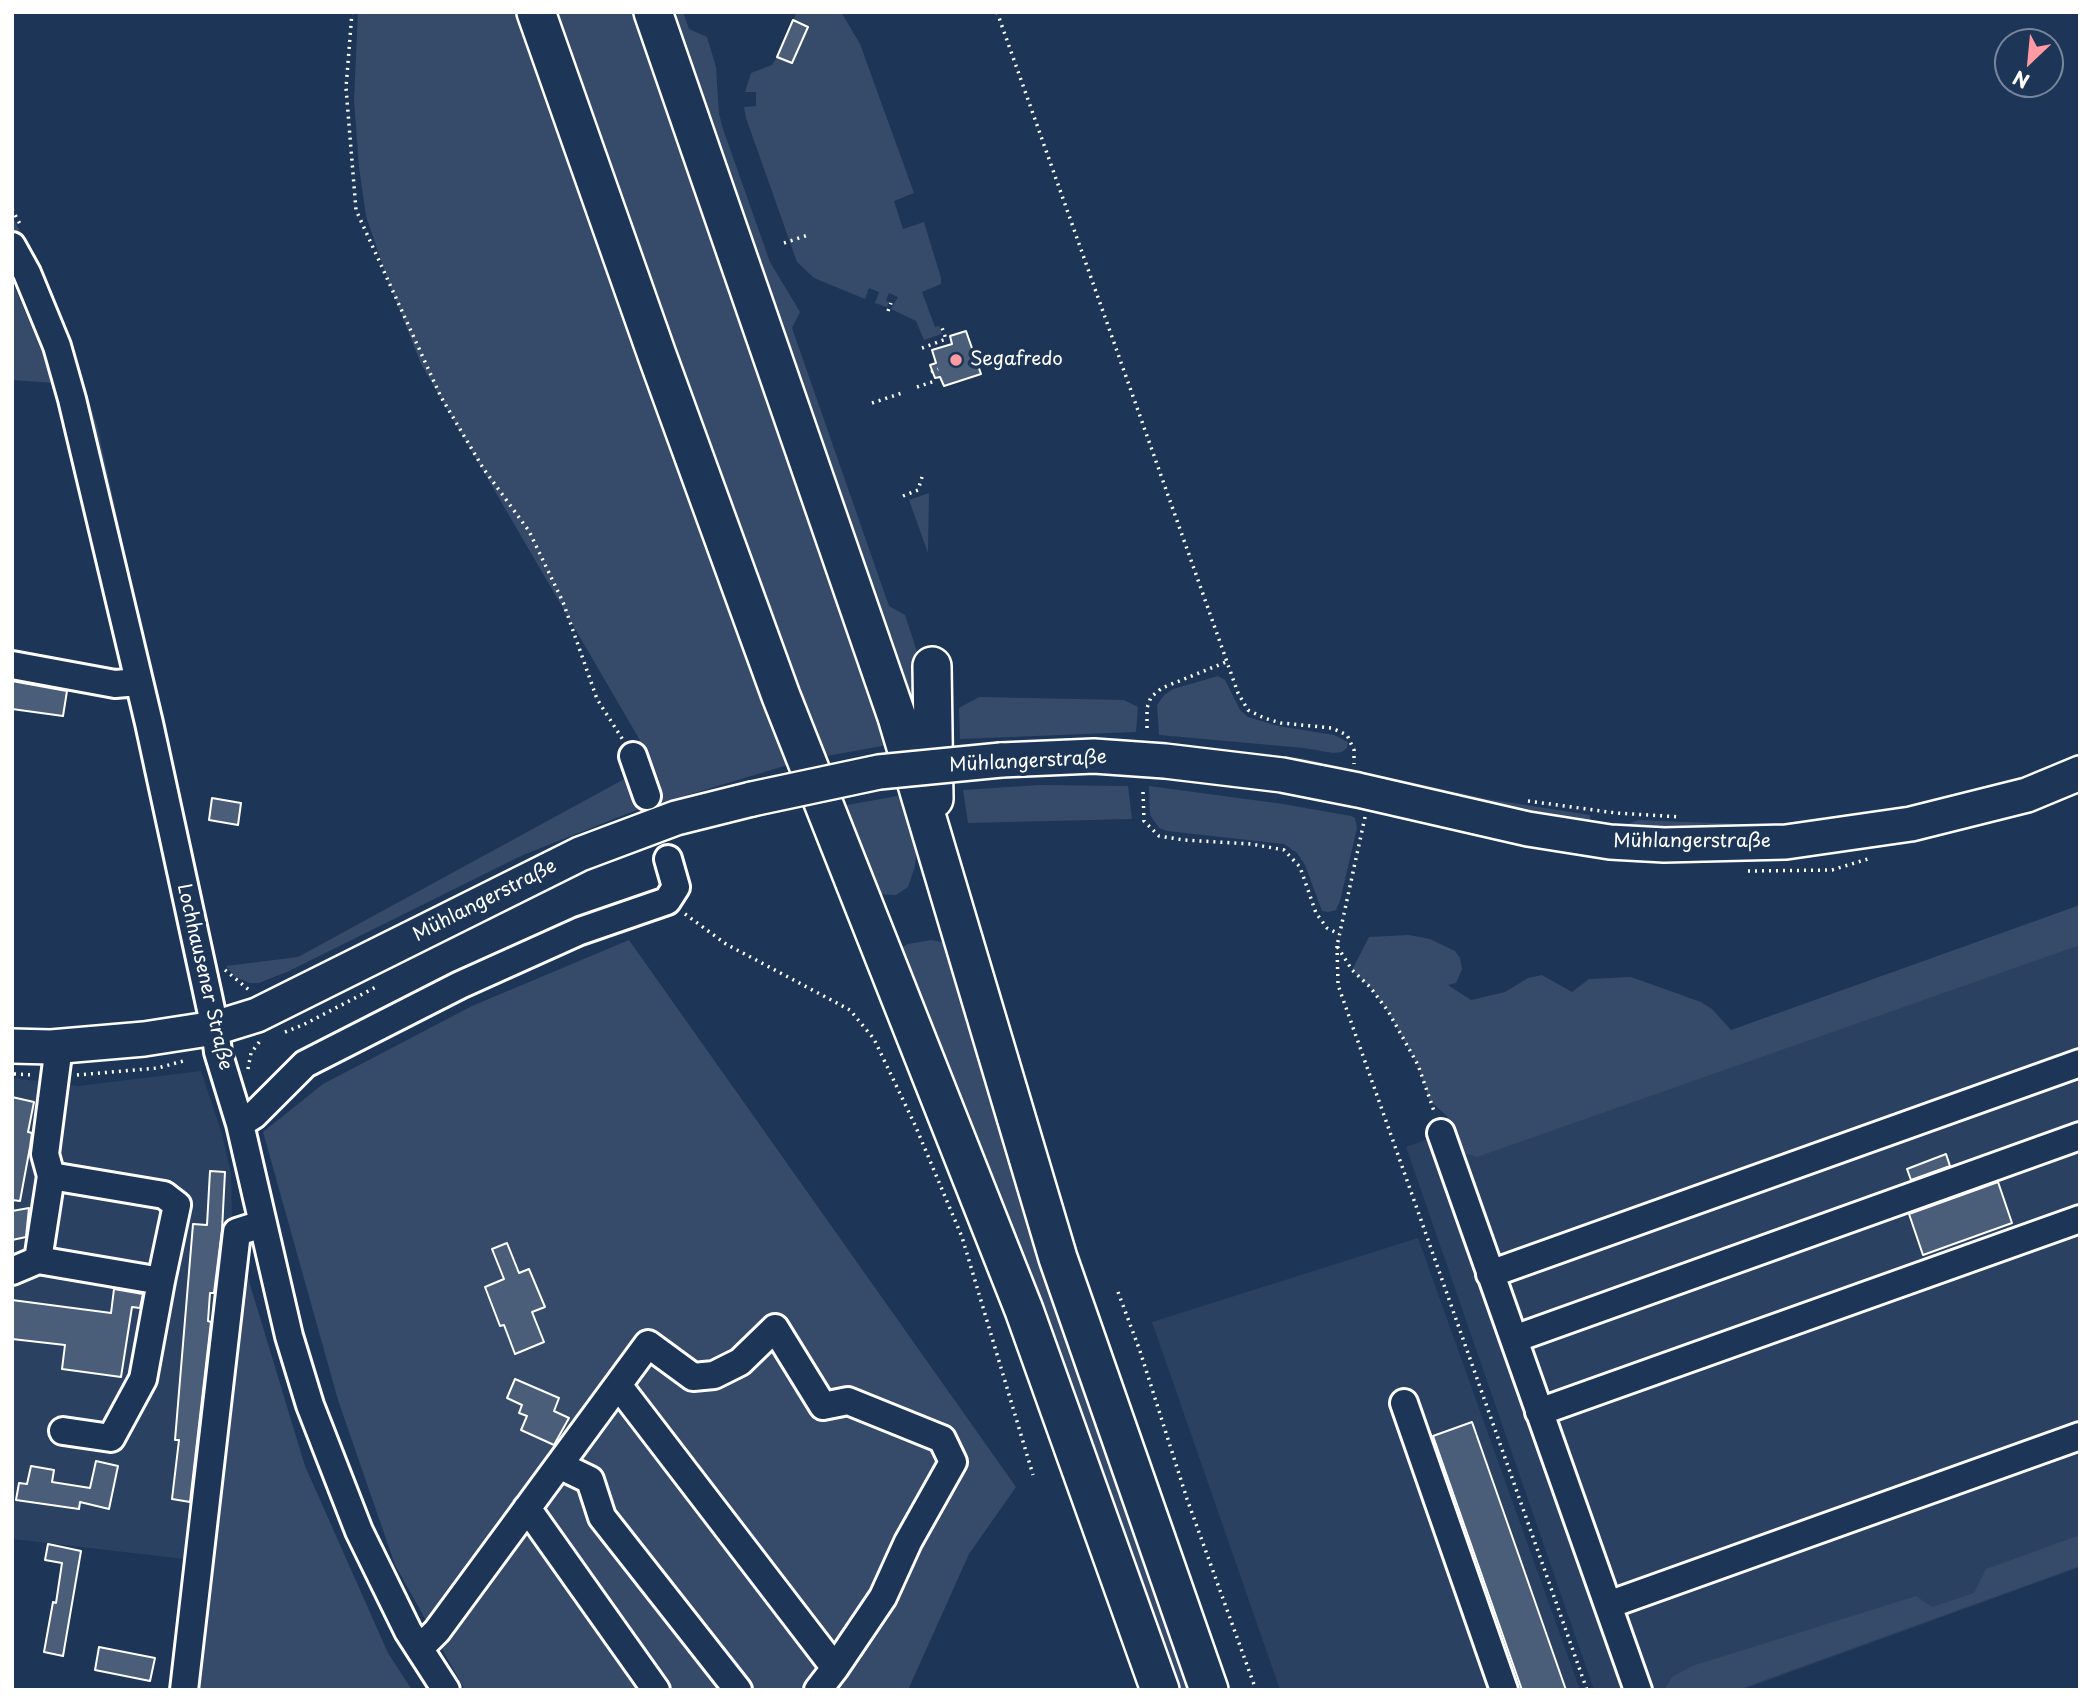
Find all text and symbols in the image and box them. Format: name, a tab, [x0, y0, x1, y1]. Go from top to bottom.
north arrow	[1994, 28, 2064, 98]
text: N	[2008, 64, 2034, 96]
place label: Segafredo	[970, 349, 1063, 371]
marker: Segafredo	[948, 352, 964, 368]
street label: Mühlangerstraße	[949, 746, 1107, 778]
street label: Mühlangerstraße	[1613, 831, 1771, 853]
street label: Mühlangerstraße	[410, 855, 560, 947]
street label: Lochhausener Straße	[171, 882, 237, 1072]

